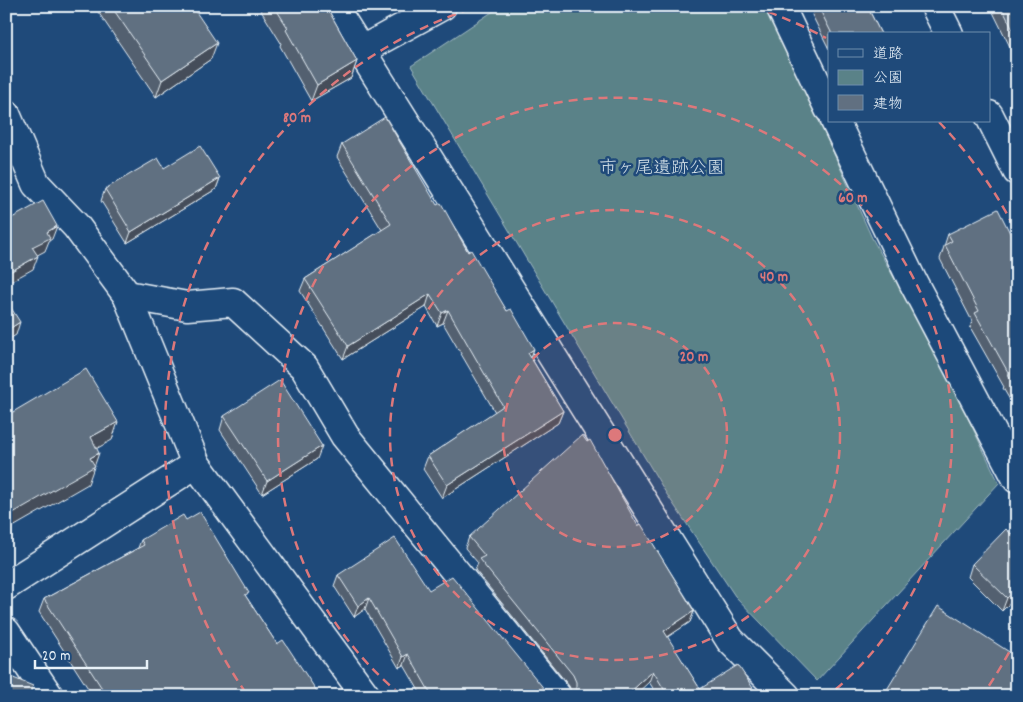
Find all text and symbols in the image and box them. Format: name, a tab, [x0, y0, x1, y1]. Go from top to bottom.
legend	[828, 32, 990, 122]
text: 道路	[873, 44, 903, 66]
text: 公園	[873, 68, 903, 90]
text: 建物	[873, 94, 903, 116]
text: 80 m	[283, 108, 311, 130]
park label: 市ヶ尾遺跡公園	[599, 157, 725, 182]
text: 60 m	[838, 188, 868, 210]
text: 40 m	[760, 267, 788, 289]
text: 20 m	[680, 347, 708, 369]
centre of rings	[606, 426, 624, 444]
scale bar	[35, 637, 148, 669]
text: 20 m	[42, 646, 70, 668]

